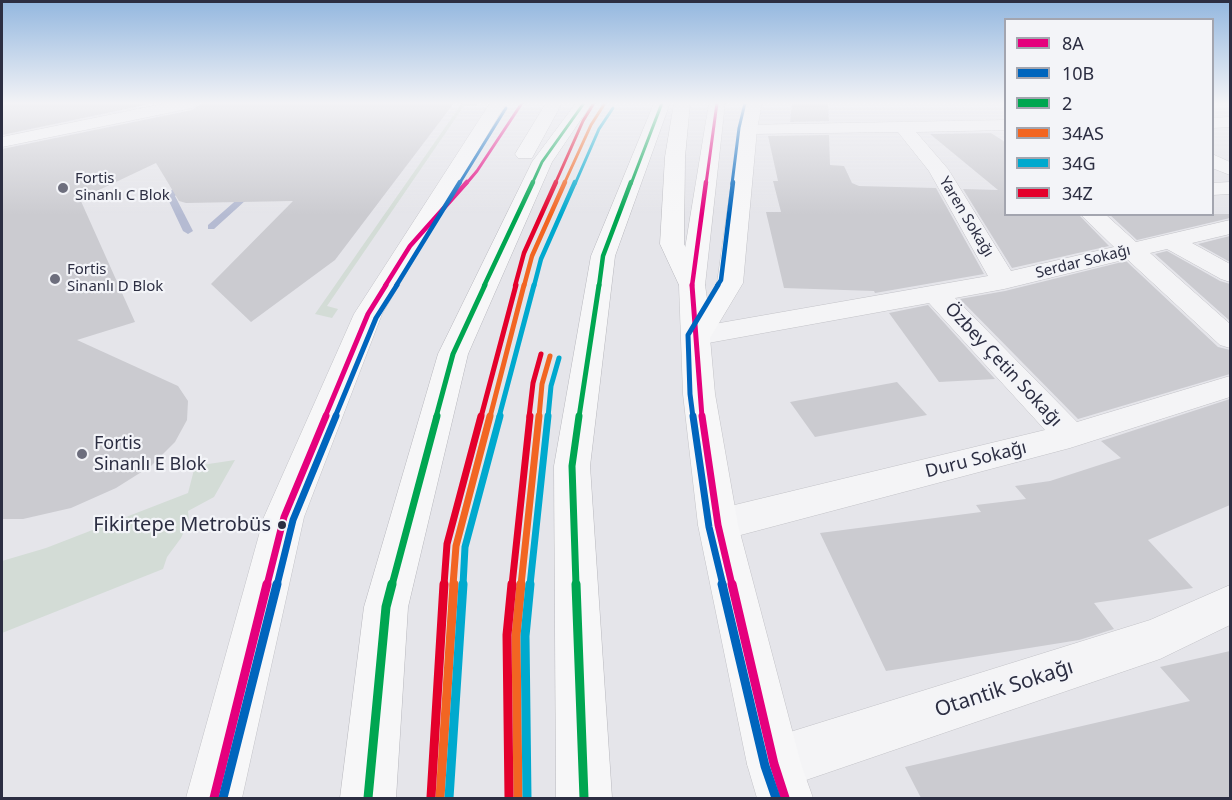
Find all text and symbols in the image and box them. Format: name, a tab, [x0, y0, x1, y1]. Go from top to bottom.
legend	[1004, 18, 1214, 216]
text: 8A	[1062, 31, 1084, 55]
text: 10B	[1062, 61, 1094, 85]
text: 2	[1062, 91, 1072, 115]
text: 34AS	[1062, 121, 1104, 145]
text: 34G	[1062, 151, 1096, 175]
place label: Fortis Sinanlı C Blok	[75, 170, 170, 205]
street label: Yaren Sokağı	[935, 174, 997, 260]
marker: Fortis Sinanlı C Blok	[56, 181, 70, 195]
text: 34Z	[1062, 181, 1093, 205]
street label: Serdar Sokağı	[1034, 242, 1132, 282]
place label: Fortis Sinanlı D Blok	[67, 261, 163, 296]
marker: Fortis Sinanlı D Blok	[48, 272, 62, 286]
street label: Özbey Çetin Sokağı	[940, 298, 1066, 432]
place label: Fortis Sinanlı E Blok	[94, 433, 206, 476]
street label: Duru Sokağı	[923, 437, 1029, 483]
marker: Fortis Sinanlı E Blok	[75, 447, 89, 461]
place label: Fikirtepe Metrobüs	[93, 513, 271, 537]
marker: Fikirtepe Metrobüs	[276, 519, 288, 531]
street label: Otantik Sokağı	[932, 655, 1076, 723]

